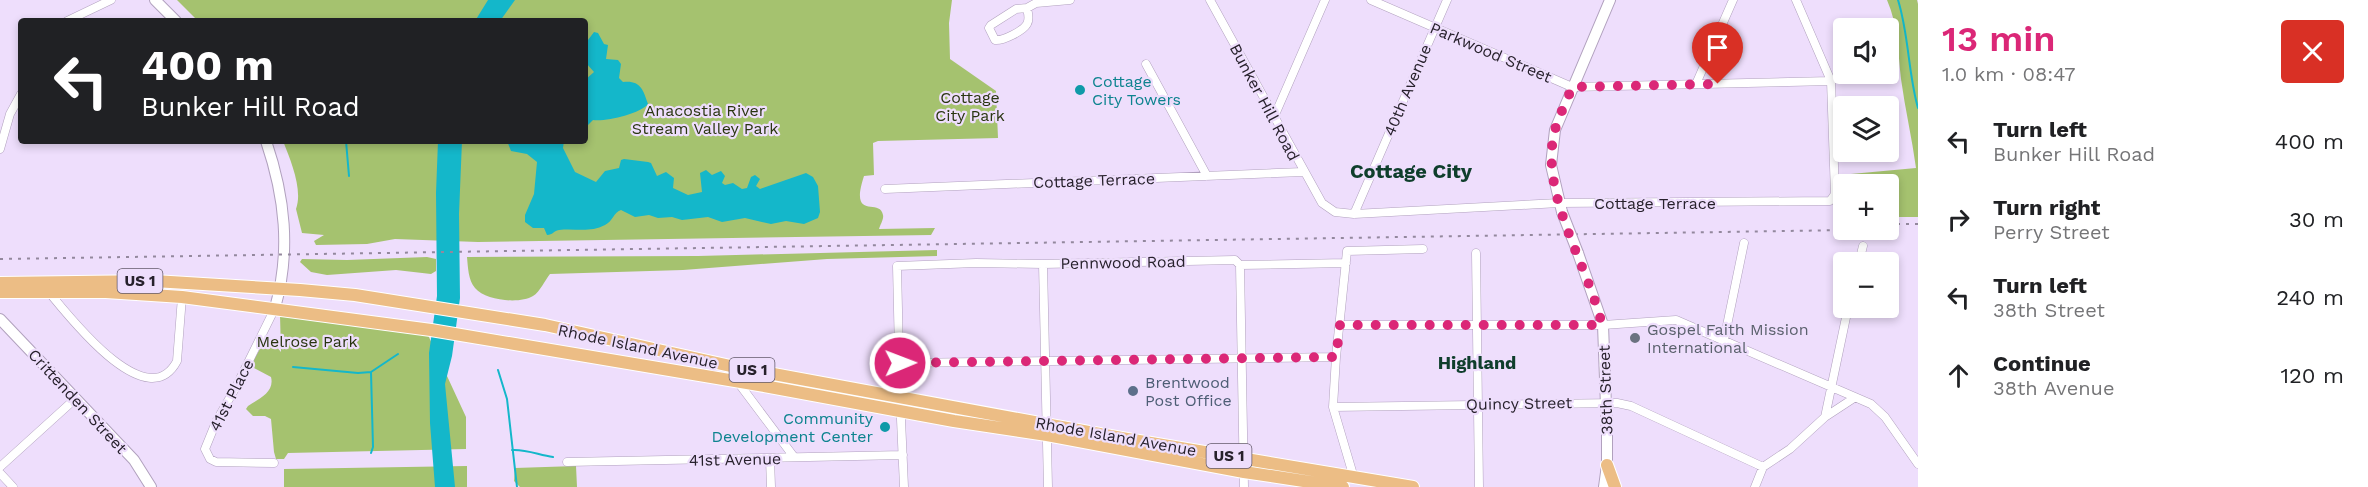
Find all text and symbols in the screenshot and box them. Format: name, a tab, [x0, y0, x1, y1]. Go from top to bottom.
street label: Parkwood Street	[1427, 18, 1555, 87]
map controls	[1833, 18, 1899, 318]
button: sound	[1833, 18, 1899, 84]
text: 13 min	[1942, 18, 2056, 60]
button: close	[2281, 20, 2344, 83]
pin	[1692, 22, 1743, 84]
icon: arrive	[1701, 31, 1734, 64]
text: 400 m	[141, 41, 274, 90]
street label: Bunker Hill Road	[1226, 41, 1303, 164]
street label: 40th Avenue	[1380, 41, 1435, 139]
icon: left	[42, 42, 120, 120]
text: 1.0 km · 08:47	[1942, 62, 2076, 86]
place label: Cottage City Towers	[1092, 72, 1181, 109]
marker: Cottage City Towers	[1073, 83, 1087, 97]
park label: Cottage City Park	[935, 88, 1005, 125]
text: Bunker Hill Road	[141, 91, 360, 123]
button: layers	[1833, 96, 1899, 162]
park label: Anacostia River Stream Valley Park	[632, 101, 778, 138]
text: Turn left	[1993, 117, 2087, 142]
icon: left	[1942, 125, 1975, 158]
text: 400 m	[2275, 129, 2344, 154]
text: Bunker Hill Road	[1993, 142, 2155, 166]
district label: Cottage City	[1350, 159, 1473, 183]
street label: Cottage Terrace	[1033, 169, 1155, 192]
button: +	[1833, 174, 1899, 240]
street label: Cottage Terrace	[1594, 194, 1716, 213]
text: Turn right	[1993, 195, 2100, 220]
icon: right	[1942, 203, 1975, 236]
text: 30 m	[2289, 207, 2344, 232]
text: Perry Street	[1993, 220, 2110, 244]
street label: Pennwood Road	[1060, 252, 1186, 273]
button: −	[1833, 252, 1899, 318]
road number: US 1	[118, 269, 162, 293]
text: Turn left	[1993, 273, 2087, 298]
icon: left	[1942, 281, 1975, 314]
text: 240 m	[2276, 285, 2344, 310]
text: 38th Street	[1993, 298, 2105, 322]
street label: Rhode Island Avenue	[556, 320, 720, 373]
place label: Gospel Faith Mission International	[1647, 320, 1809, 357]
position arrow	[868, 331, 932, 395]
marker: Gospel Faith Mission International	[1628, 331, 1642, 345]
park label: Melrose Park	[256, 332, 358, 351]
street label: Crittenden Street	[24, 345, 131, 458]
street label: 38th Street	[1594, 345, 1617, 435]
text: Continue	[1993, 351, 2091, 376]
district label: Highland	[1438, 352, 1516, 373]
street label: 41st Place	[205, 356, 258, 434]
road number: US 1	[730, 358, 774, 382]
icon: ahead	[1942, 359, 1975, 392]
text: 120 m	[2280, 363, 2344, 388]
place label: Brentwood Post Office	[1145, 373, 1232, 410]
text: 38th Avenue	[1993, 376, 2115, 400]
marker: Brentwood Post Office	[1126, 384, 1140, 398]
street label: Quincy Street	[1466, 393, 1573, 414]
place label: Community Development Center	[711, 409, 874, 446]
street label: Rhode Island Avenue	[1034, 413, 1198, 460]
marker: Community Development Center	[878, 420, 892, 434]
road number: US 1	[1206, 444, 1252, 468]
street label: 41st Avenue	[689, 449, 781, 470]

